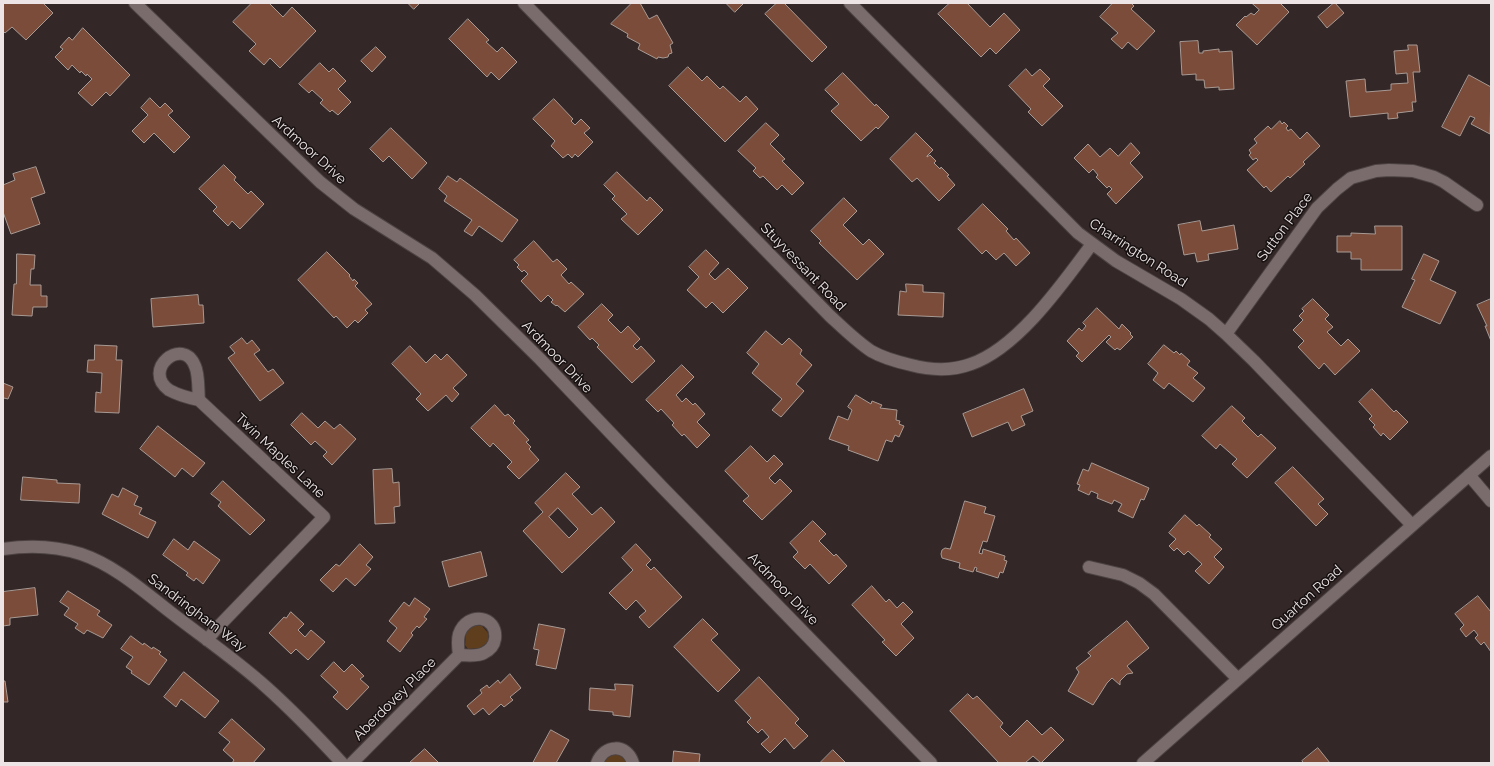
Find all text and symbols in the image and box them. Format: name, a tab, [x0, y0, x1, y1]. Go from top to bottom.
street label: Ardmoor Drive	[268, 112, 350, 188]
street label: Sutton Place	[1254, 189, 1316, 265]
street label: Charrington Road	[1086, 215, 1190, 291]
street label: Stuyvessant Road	[757, 220, 849, 314]
street label: Ardmoor Drive	[518, 317, 596, 397]
street label: Twin Maples Lane	[232, 410, 328, 502]
street label: Ardmoor Drive	[744, 549, 822, 629]
street label: Quarton Road	[1268, 562, 1346, 634]
street label: Sandringham Way	[144, 571, 250, 655]
street label: Aberdovey Place	[350, 654, 440, 744]

